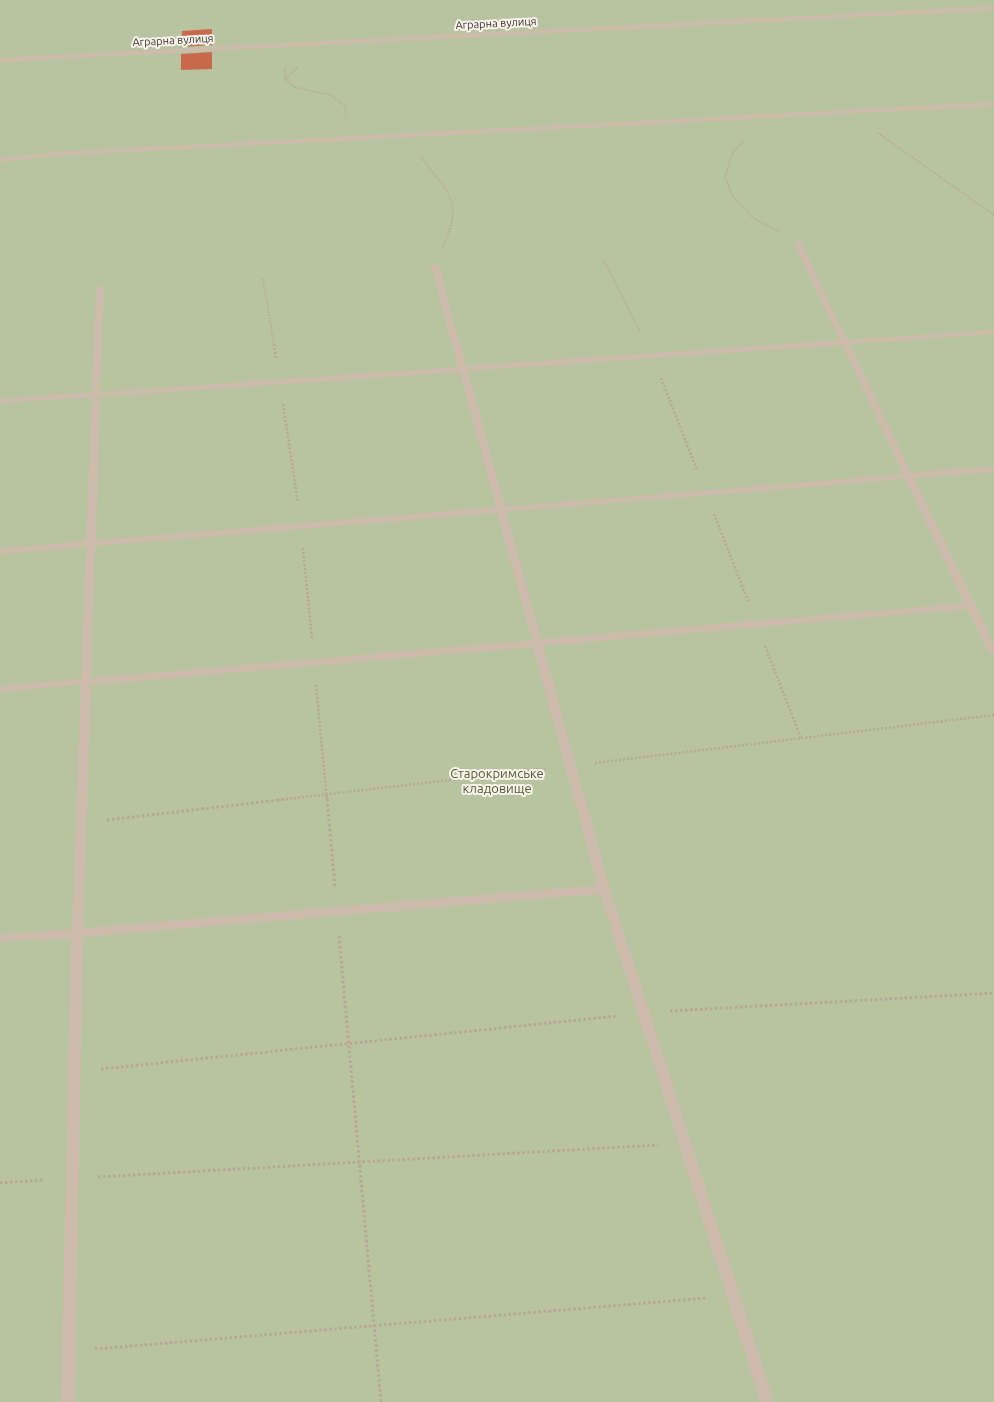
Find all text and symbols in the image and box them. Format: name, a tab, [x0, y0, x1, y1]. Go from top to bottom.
street label: Аграрна вулиця	[455, 15, 537, 31]
street label: Аграрна вулиця	[132, 32, 214, 48]
park label: Старокримське кладовище	[450, 766, 544, 795]

